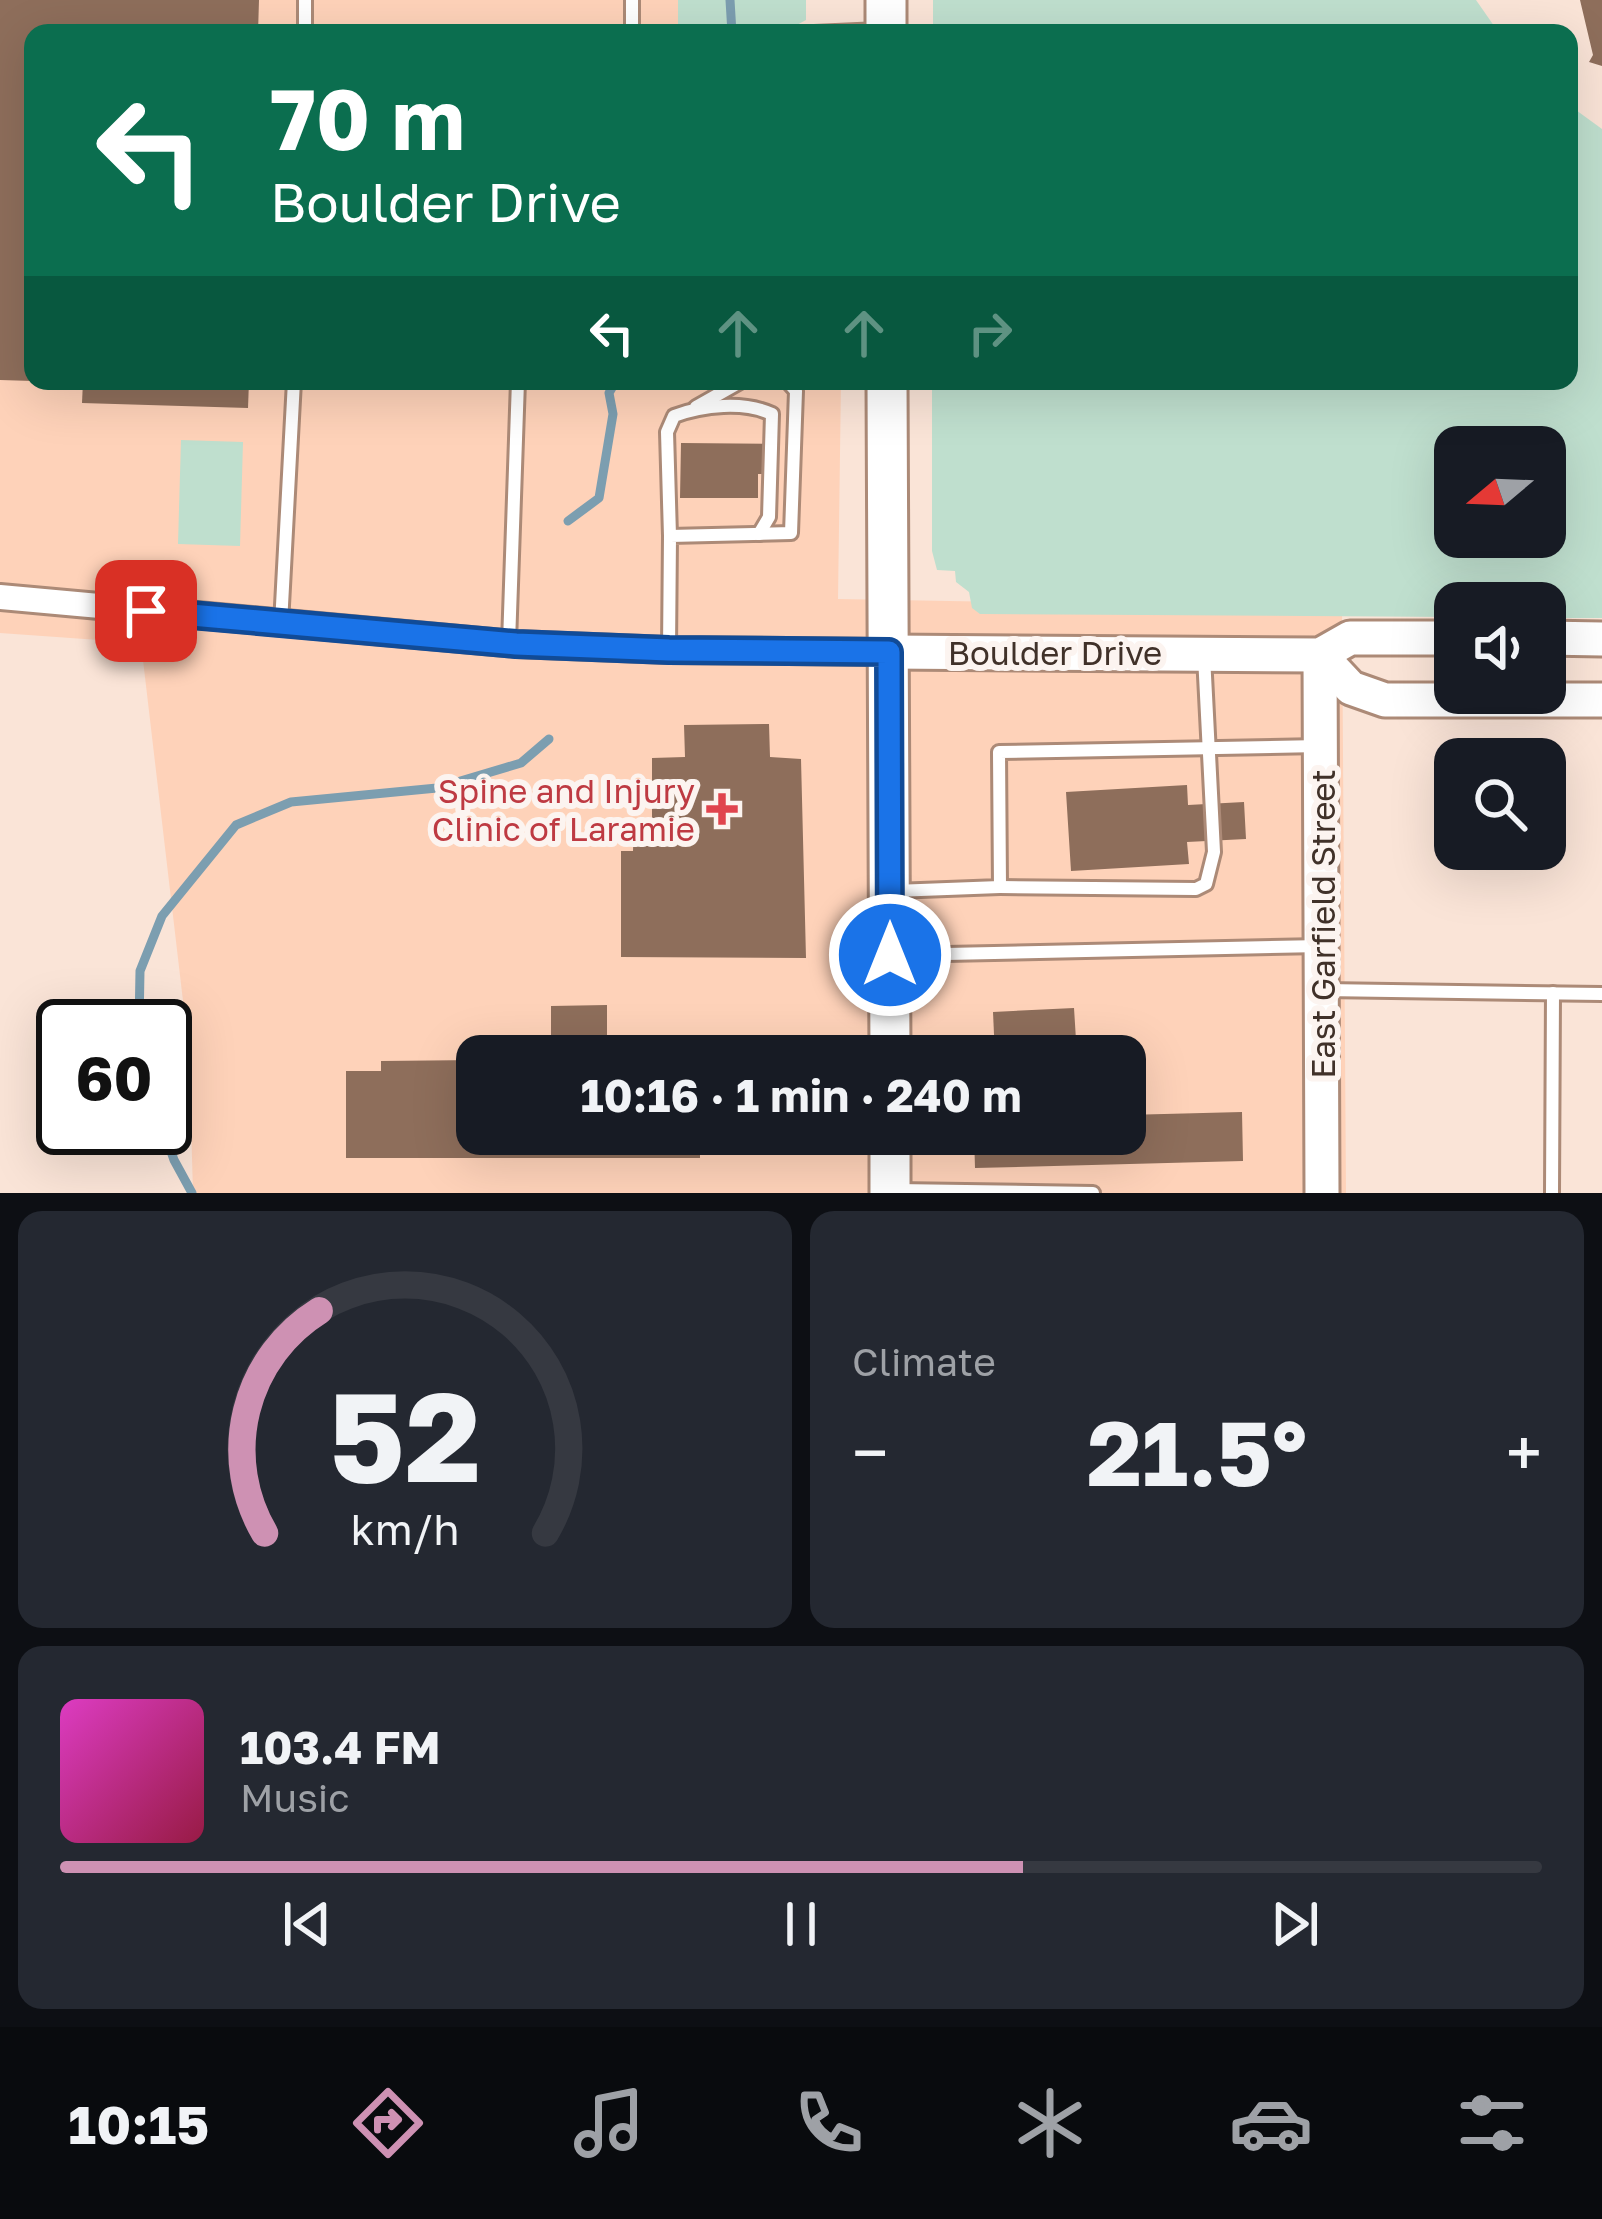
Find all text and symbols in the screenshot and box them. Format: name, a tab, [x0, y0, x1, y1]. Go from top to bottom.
text: 70 m	[270, 68, 465, 168]
icon: left	[72, 72, 228, 228]
text: Boulder Drive	[270, 169, 621, 234]
icon: left	[579, 300, 645, 366]
icon: ahead	[705, 300, 771, 366]
icon: ahead	[831, 300, 897, 366]
icon: right	[957, 300, 1023, 366]
north arrow	[1434, 426, 1566, 558]
map controls	[1434, 426, 1566, 870]
pin	[95, 560, 197, 662]
icon: arrive	[113, 578, 179, 644]
button: sound	[1434, 582, 1566, 714]
street label: Boulder Drive	[948, 633, 1162, 672]
button: search	[1434, 738, 1566, 870]
street label: East Garfield Street	[1303, 769, 1342, 1079]
place label: Spine and Injury Clinic of Laramie	[432, 771, 695, 848]
marker: Spine and Injury Clinic of Laramie	[706, 793, 738, 825]
position arrow	[827, 892, 953, 1018]
speed limit sign: 60	[36, 999, 192, 1155]
text: 10:16 · 1 min · 240 m	[580, 1068, 1022, 1122]
text: Climate	[852, 1338, 996, 1385]
text: 52	[329, 1360, 481, 1509]
text: 21.5°	[1087, 1398, 1307, 1506]
text: −	[852, 1412, 888, 1492]
text: +	[1506, 1412, 1542, 1492]
text: km/h	[350, 1502, 460, 1553]
text: 103.4 FM	[240, 1720, 440, 1774]
text: Music	[240, 1774, 350, 1821]
icon: previous	[274, 1891, 340, 1957]
icon: pause	[768, 1891, 834, 1957]
icon: next	[1262, 1891, 1328, 1957]
icon: directions	[346, 2081, 430, 2165]
icon: music	[567, 2081, 651, 2165]
icon: phone	[787, 2081, 871, 2165]
icon: climate	[1008, 2081, 1092, 2165]
icon: car	[1229, 2081, 1313, 2165]
icon: filters	[1450, 2081, 1534, 2165]
text: 10:15	[68, 2091, 209, 2156]

